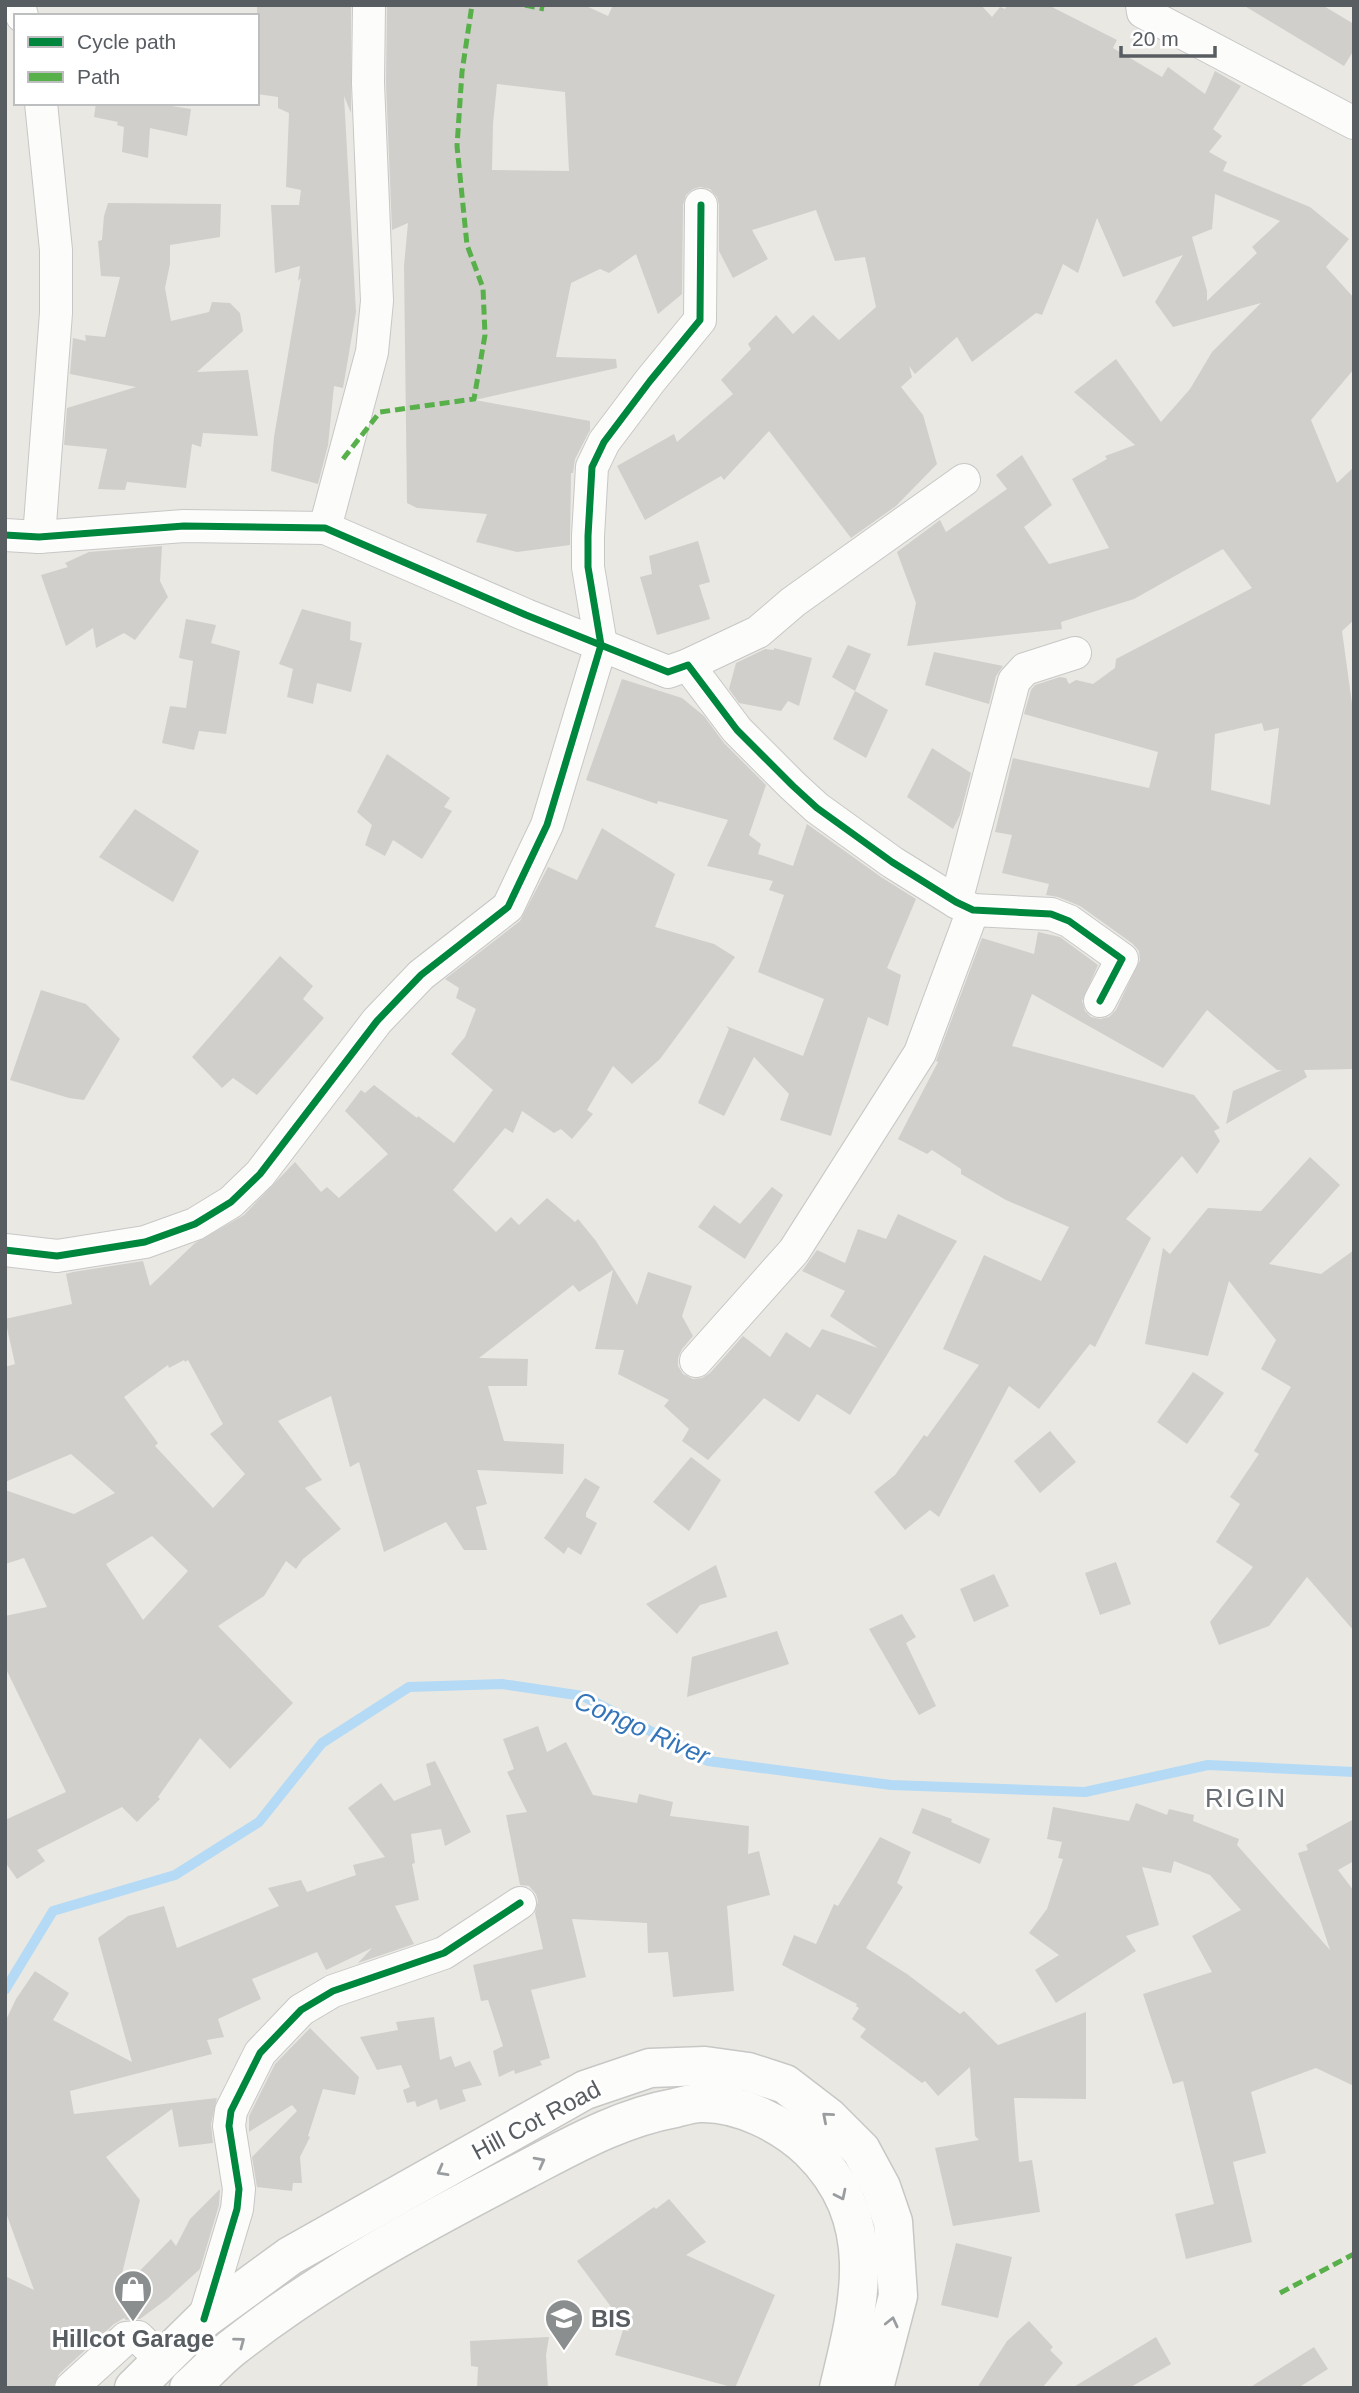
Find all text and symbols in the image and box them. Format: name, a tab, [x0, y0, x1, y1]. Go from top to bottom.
legend	[14, 14, 259, 105]
scale bar	[1121, 14, 1216, 58]
text: 20 m	[1132, 27, 1179, 50]
text: Cycle path	[77, 30, 176, 53]
text: Path	[77, 65, 120, 88]
water label: Congo River	[570, 1685, 715, 1772]
district label: RIGIN	[1205, 1783, 1287, 1813]
street label: Hill Cot Road	[467, 2075, 605, 2165]
one-way arrow	[822, 2113, 835, 2125]
one-way arrow	[532, 2157, 545, 2171]
one-way arrow	[437, 2163, 449, 2176]
one-way arrow	[833, 2188, 847, 2200]
shop icon: Hillcot Garage	[112, 2268, 154, 2323]
school or university icon: BIS	[543, 2297, 585, 2352]
place label: BIS	[591, 2305, 631, 2332]
one-way arrow	[883, 2316, 898, 2328]
place label: Hillcot Garage	[52, 2325, 214, 2352]
one-way arrow	[232, 2338, 245, 2351]

